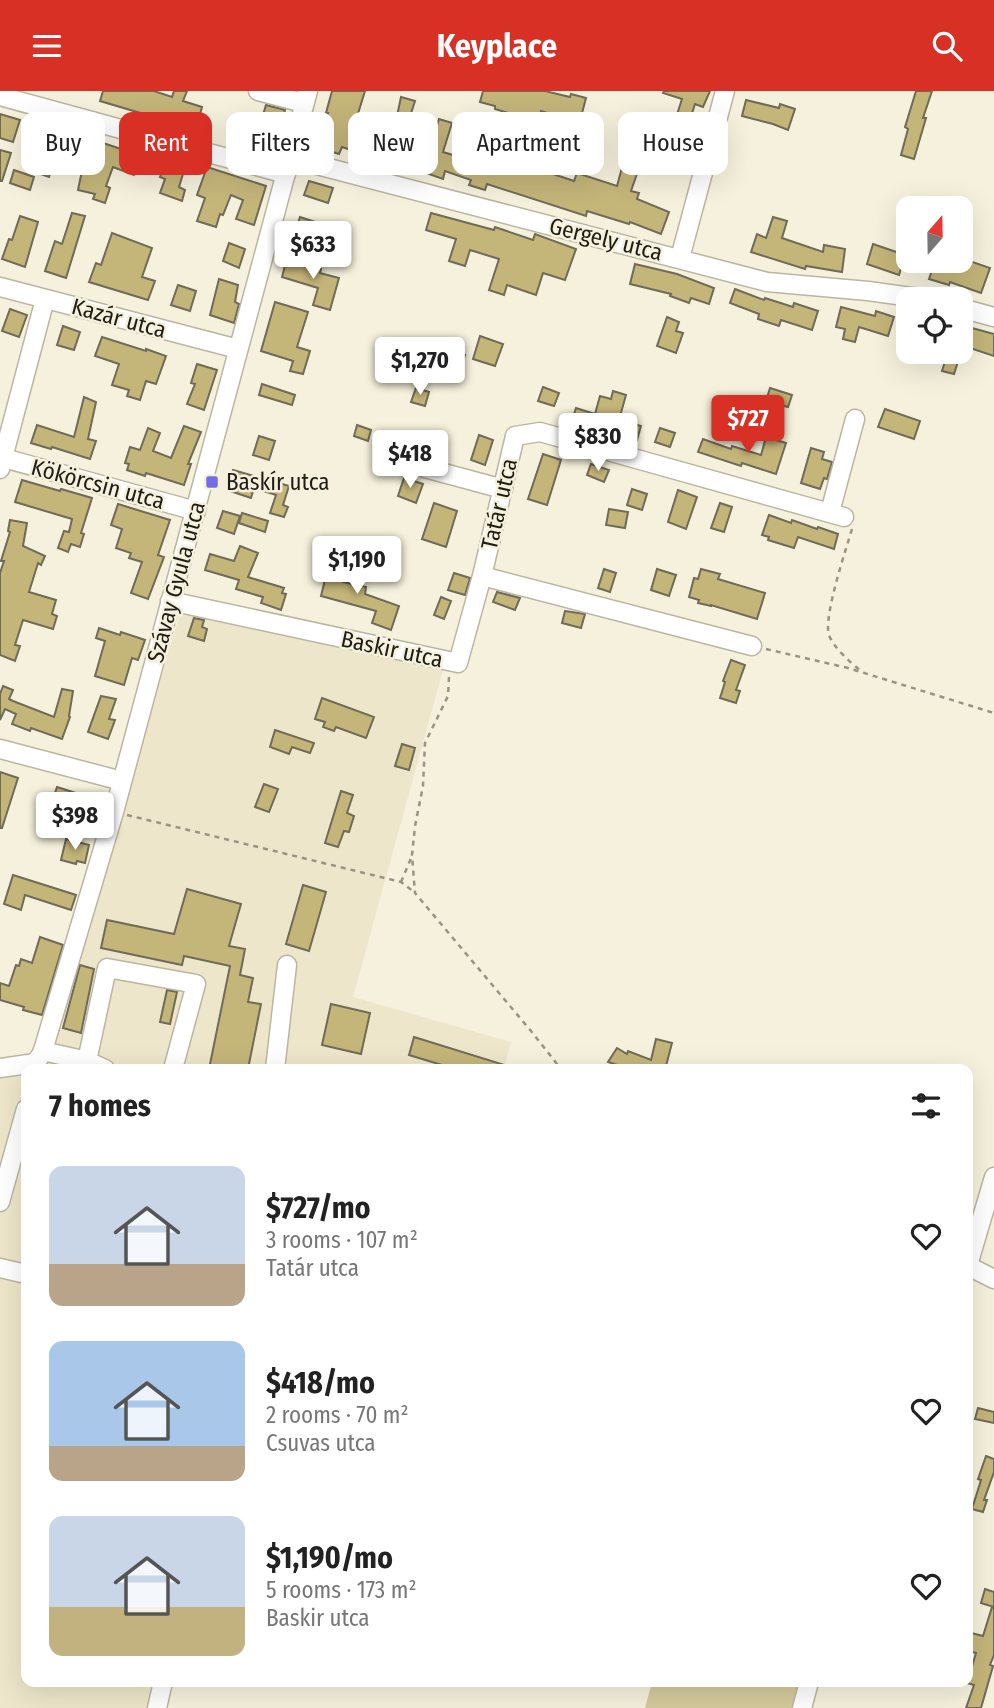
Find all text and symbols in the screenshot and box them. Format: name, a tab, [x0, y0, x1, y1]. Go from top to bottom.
icon: menu	[28, 27, 66, 65]
text: Keyplace	[437, 27, 557, 65]
icon: search	[928, 27, 966, 65]
chip: Buy	[21, 112, 105, 175]
chip: Rent	[119, 112, 212, 175]
chip: Filters	[226, 112, 334, 175]
chip: New	[348, 112, 438, 175]
chip: Apartment	[452, 112, 604, 175]
chip: House	[618, 112, 728, 175]
north arrow	[896, 196, 973, 273]
map controls	[896, 196, 973, 364]
street label: Gergely utca	[547, 211, 665, 267]
pin: $633	[272, 221, 354, 281]
text: $633	[290, 230, 336, 258]
button: locate	[896, 287, 973, 364]
street label: Kazár utca	[69, 292, 169, 344]
pin: $1,270	[363, 337, 477, 397]
text: $1,270	[391, 346, 449, 374]
pin: $727	[707, 395, 789, 455]
text: $727	[727, 404, 769, 432]
pin: $830	[557, 413, 639, 473]
text: $830	[574, 422, 622, 450]
pin: $418	[369, 431, 451, 490]
text: $418	[388, 439, 432, 467]
street label: Kökörcsin utca	[28, 453, 168, 515]
street label: Tatár utca	[475, 456, 523, 552]
place label: Baskír utca	[226, 468, 330, 496]
marker: Baskír utca	[204, 474, 220, 490]
street label: Szávay Gyula utca	[141, 498, 211, 666]
pin: $1,190	[300, 537, 414, 596]
text: $1,190	[328, 545, 386, 573]
street label: Baskir utca	[338, 625, 446, 673]
pin: $398	[34, 793, 116, 852]
text: $398	[52, 801, 98, 829]
icon: filters	[907, 1087, 945, 1125]
text: 7 homes	[49, 1088, 151, 1124]
text: $727/mo	[266, 1190, 371, 1226]
icon: home	[105, 1194, 189, 1278]
icon: heart	[907, 1217, 945, 1255]
text: 3 rooms · 107 m²	[266, 1226, 418, 1254]
text: Tatár utca	[266, 1254, 359, 1282]
text: $418/mo	[266, 1365, 375, 1401]
icon: home	[105, 1369, 189, 1453]
icon: heart	[907, 1392, 945, 1430]
text: 2 rooms · 70 m²	[266, 1401, 409, 1429]
text: Csuvas utca	[266, 1429, 376, 1457]
text: $1,190/mo	[266, 1540, 393, 1576]
icon: home	[105, 1544, 189, 1628]
icon: heart	[907, 1567, 945, 1605]
text: 5 rooms · 173 m²	[266, 1576, 417, 1604]
text: Baskir utca	[266, 1604, 370, 1632]

